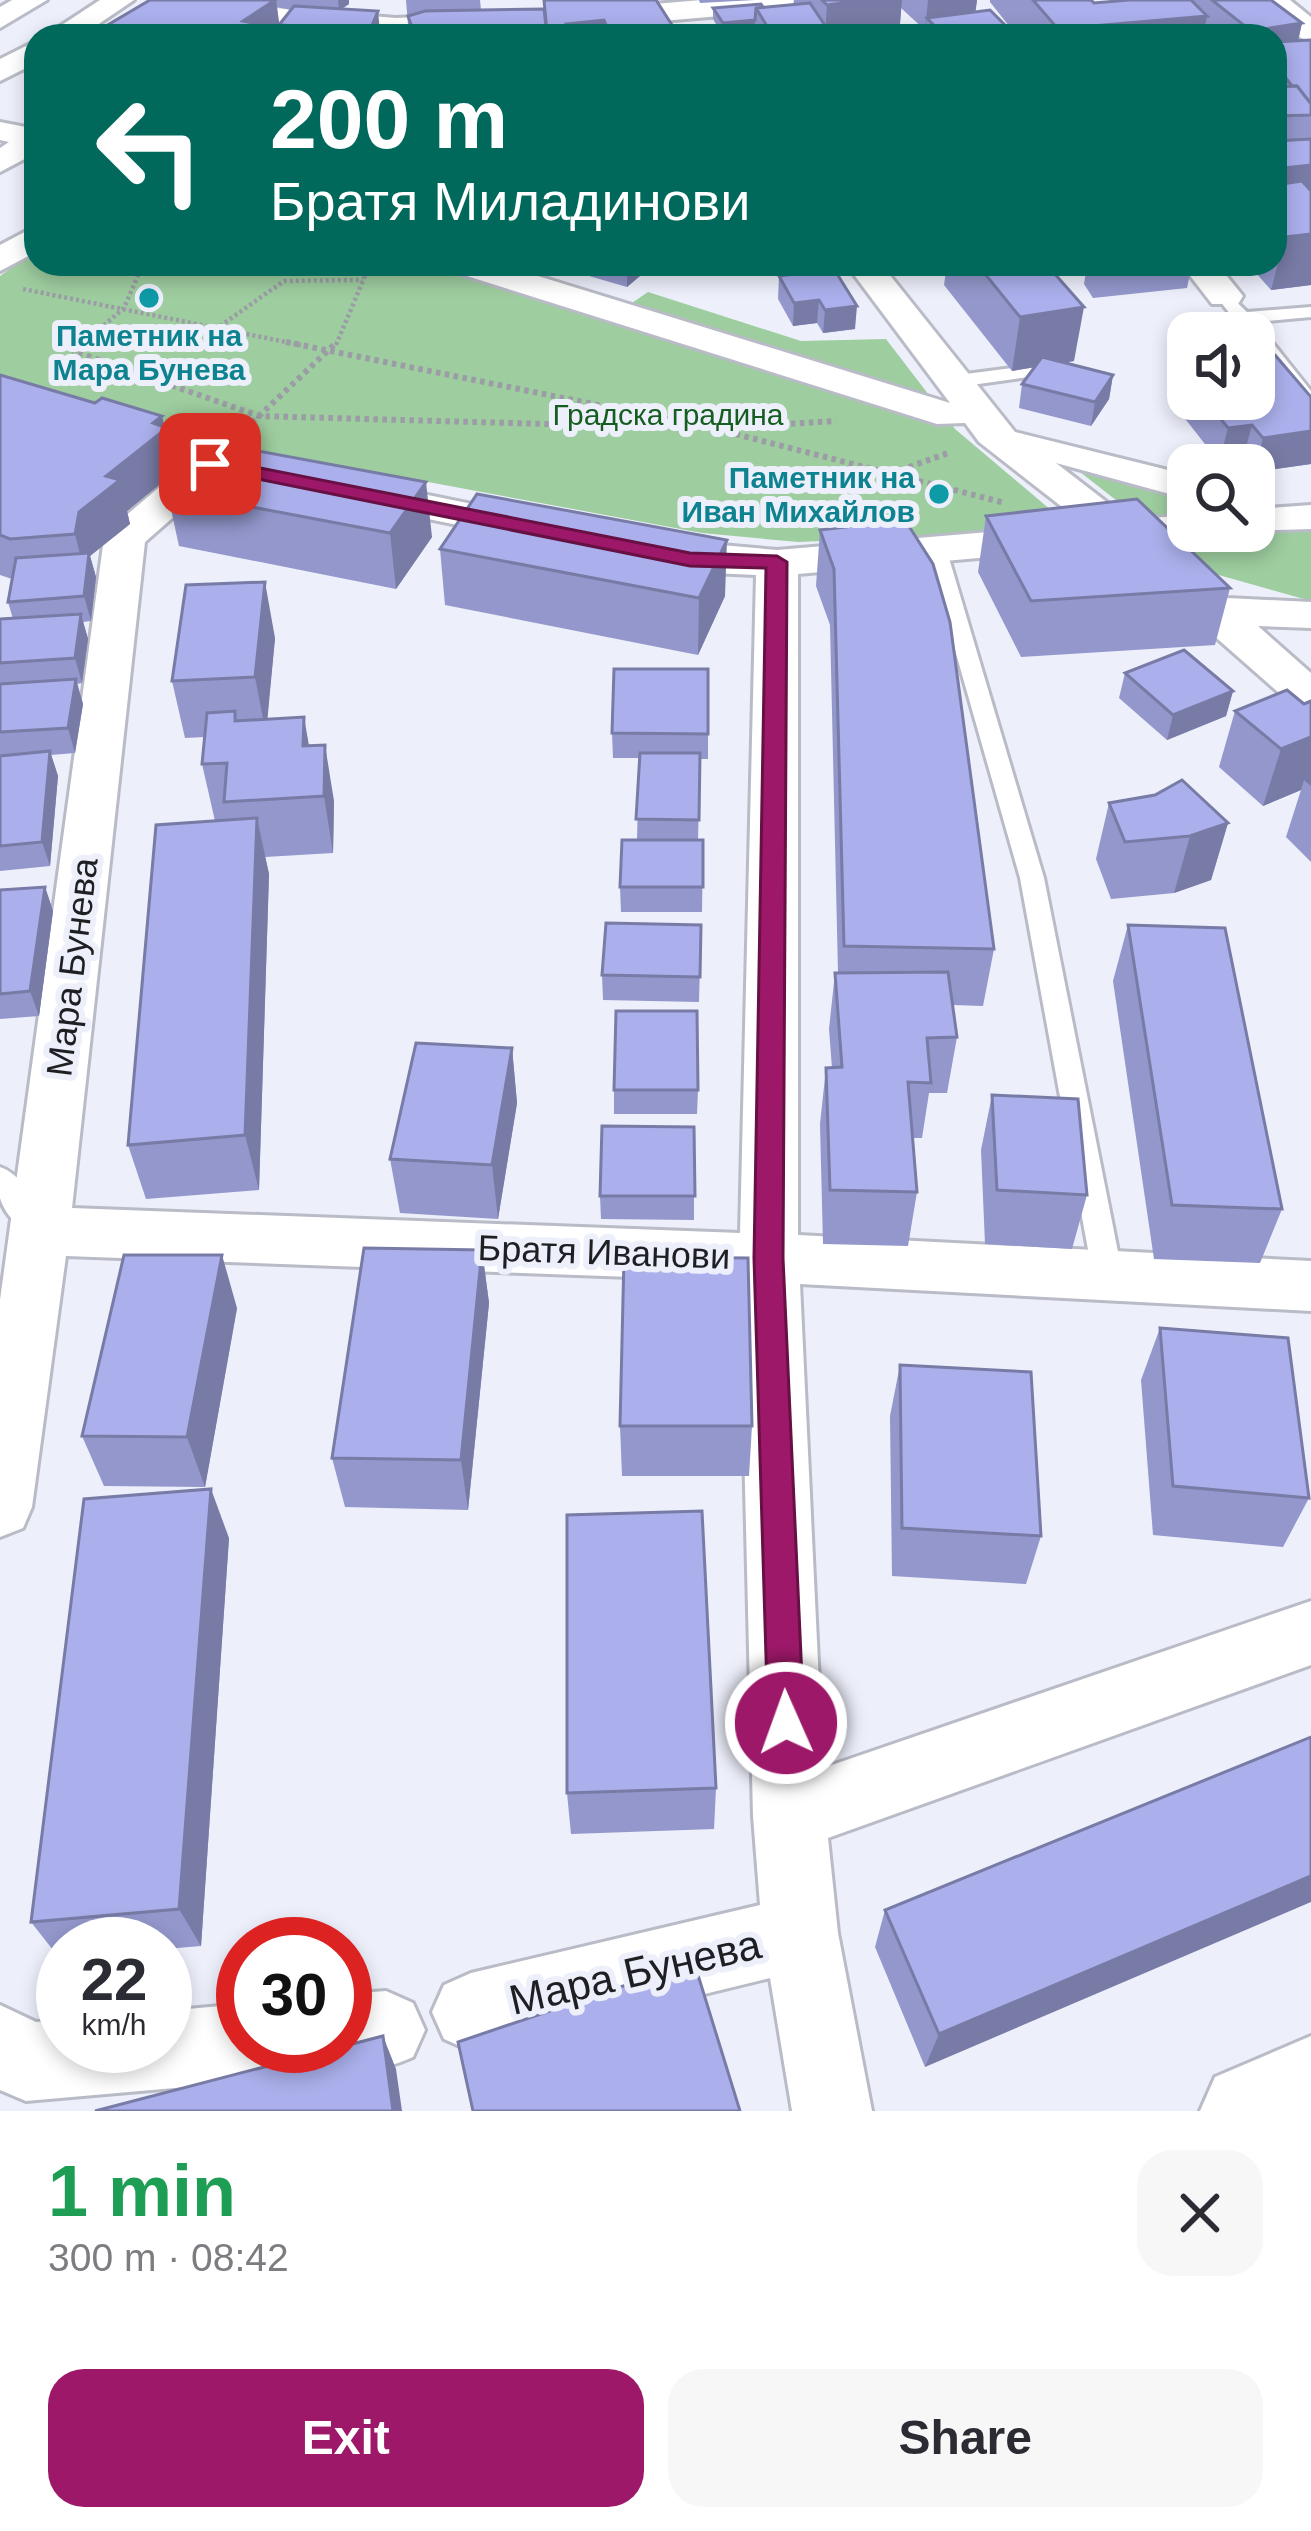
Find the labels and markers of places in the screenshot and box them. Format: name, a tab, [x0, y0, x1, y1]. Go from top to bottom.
marker: Паметник на Мара Бунева	[136, 285, 162, 311]
place label: Паметник на Мара Бунева	[53, 319, 246, 386]
pin	[159, 413, 261, 515]
place label: Паметник на Иван Михайлов	[682, 461, 915, 528]
marker: Паметник на Иван Михайлов	[926, 481, 952, 507]

